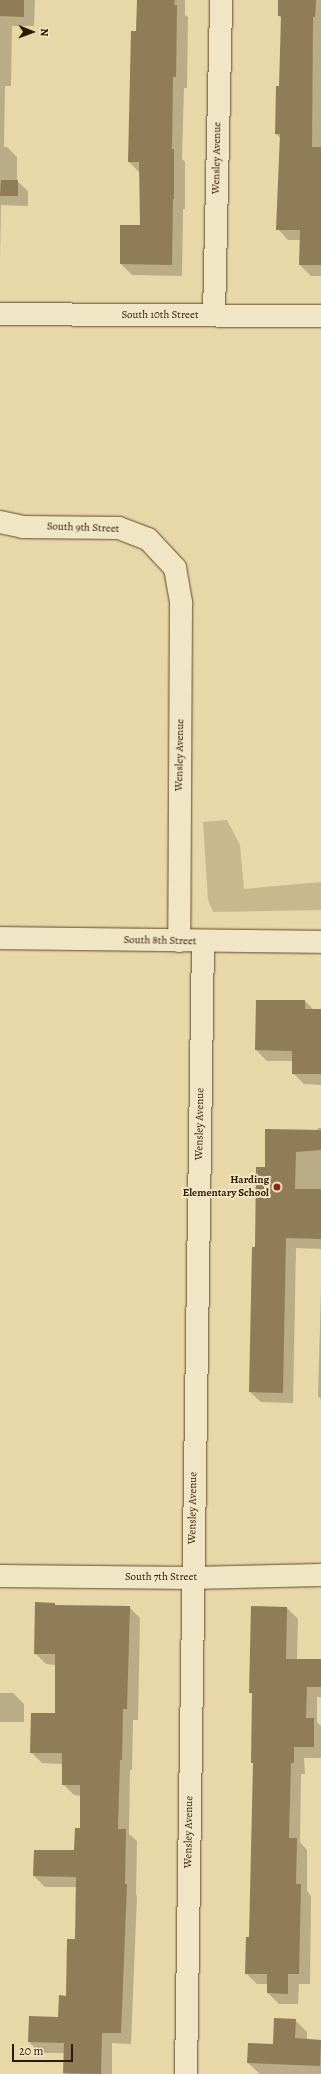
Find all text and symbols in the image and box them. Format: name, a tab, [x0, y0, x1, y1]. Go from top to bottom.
north arrow	[12, 12, 52, 52]
text: N	[37, 28, 52, 36]
street label: Wensley Avenue	[210, 122, 224, 194]
street label: South 10th Street	[121, 308, 199, 322]
street label: South 9th Street	[47, 520, 119, 536]
street label: Wensley Avenue	[173, 719, 187, 791]
street label: South 8th Street	[123, 934, 197, 948]
street label: Wensley Avenue	[193, 1088, 207, 1160]
place label: Harding Elementary School	[183, 1174, 269, 1200]
marker: Harding Elementary School	[272, 1182, 282, 1192]
street label: Wensley Avenue	[186, 1472, 200, 1544]
street label: South 7th Street	[125, 1570, 197, 1584]
street label: Wensley Avenue	[182, 1796, 196, 1868]
scale bar	[14, 2036, 75, 2062]
text: 20 m	[19, 2043, 43, 2059]

